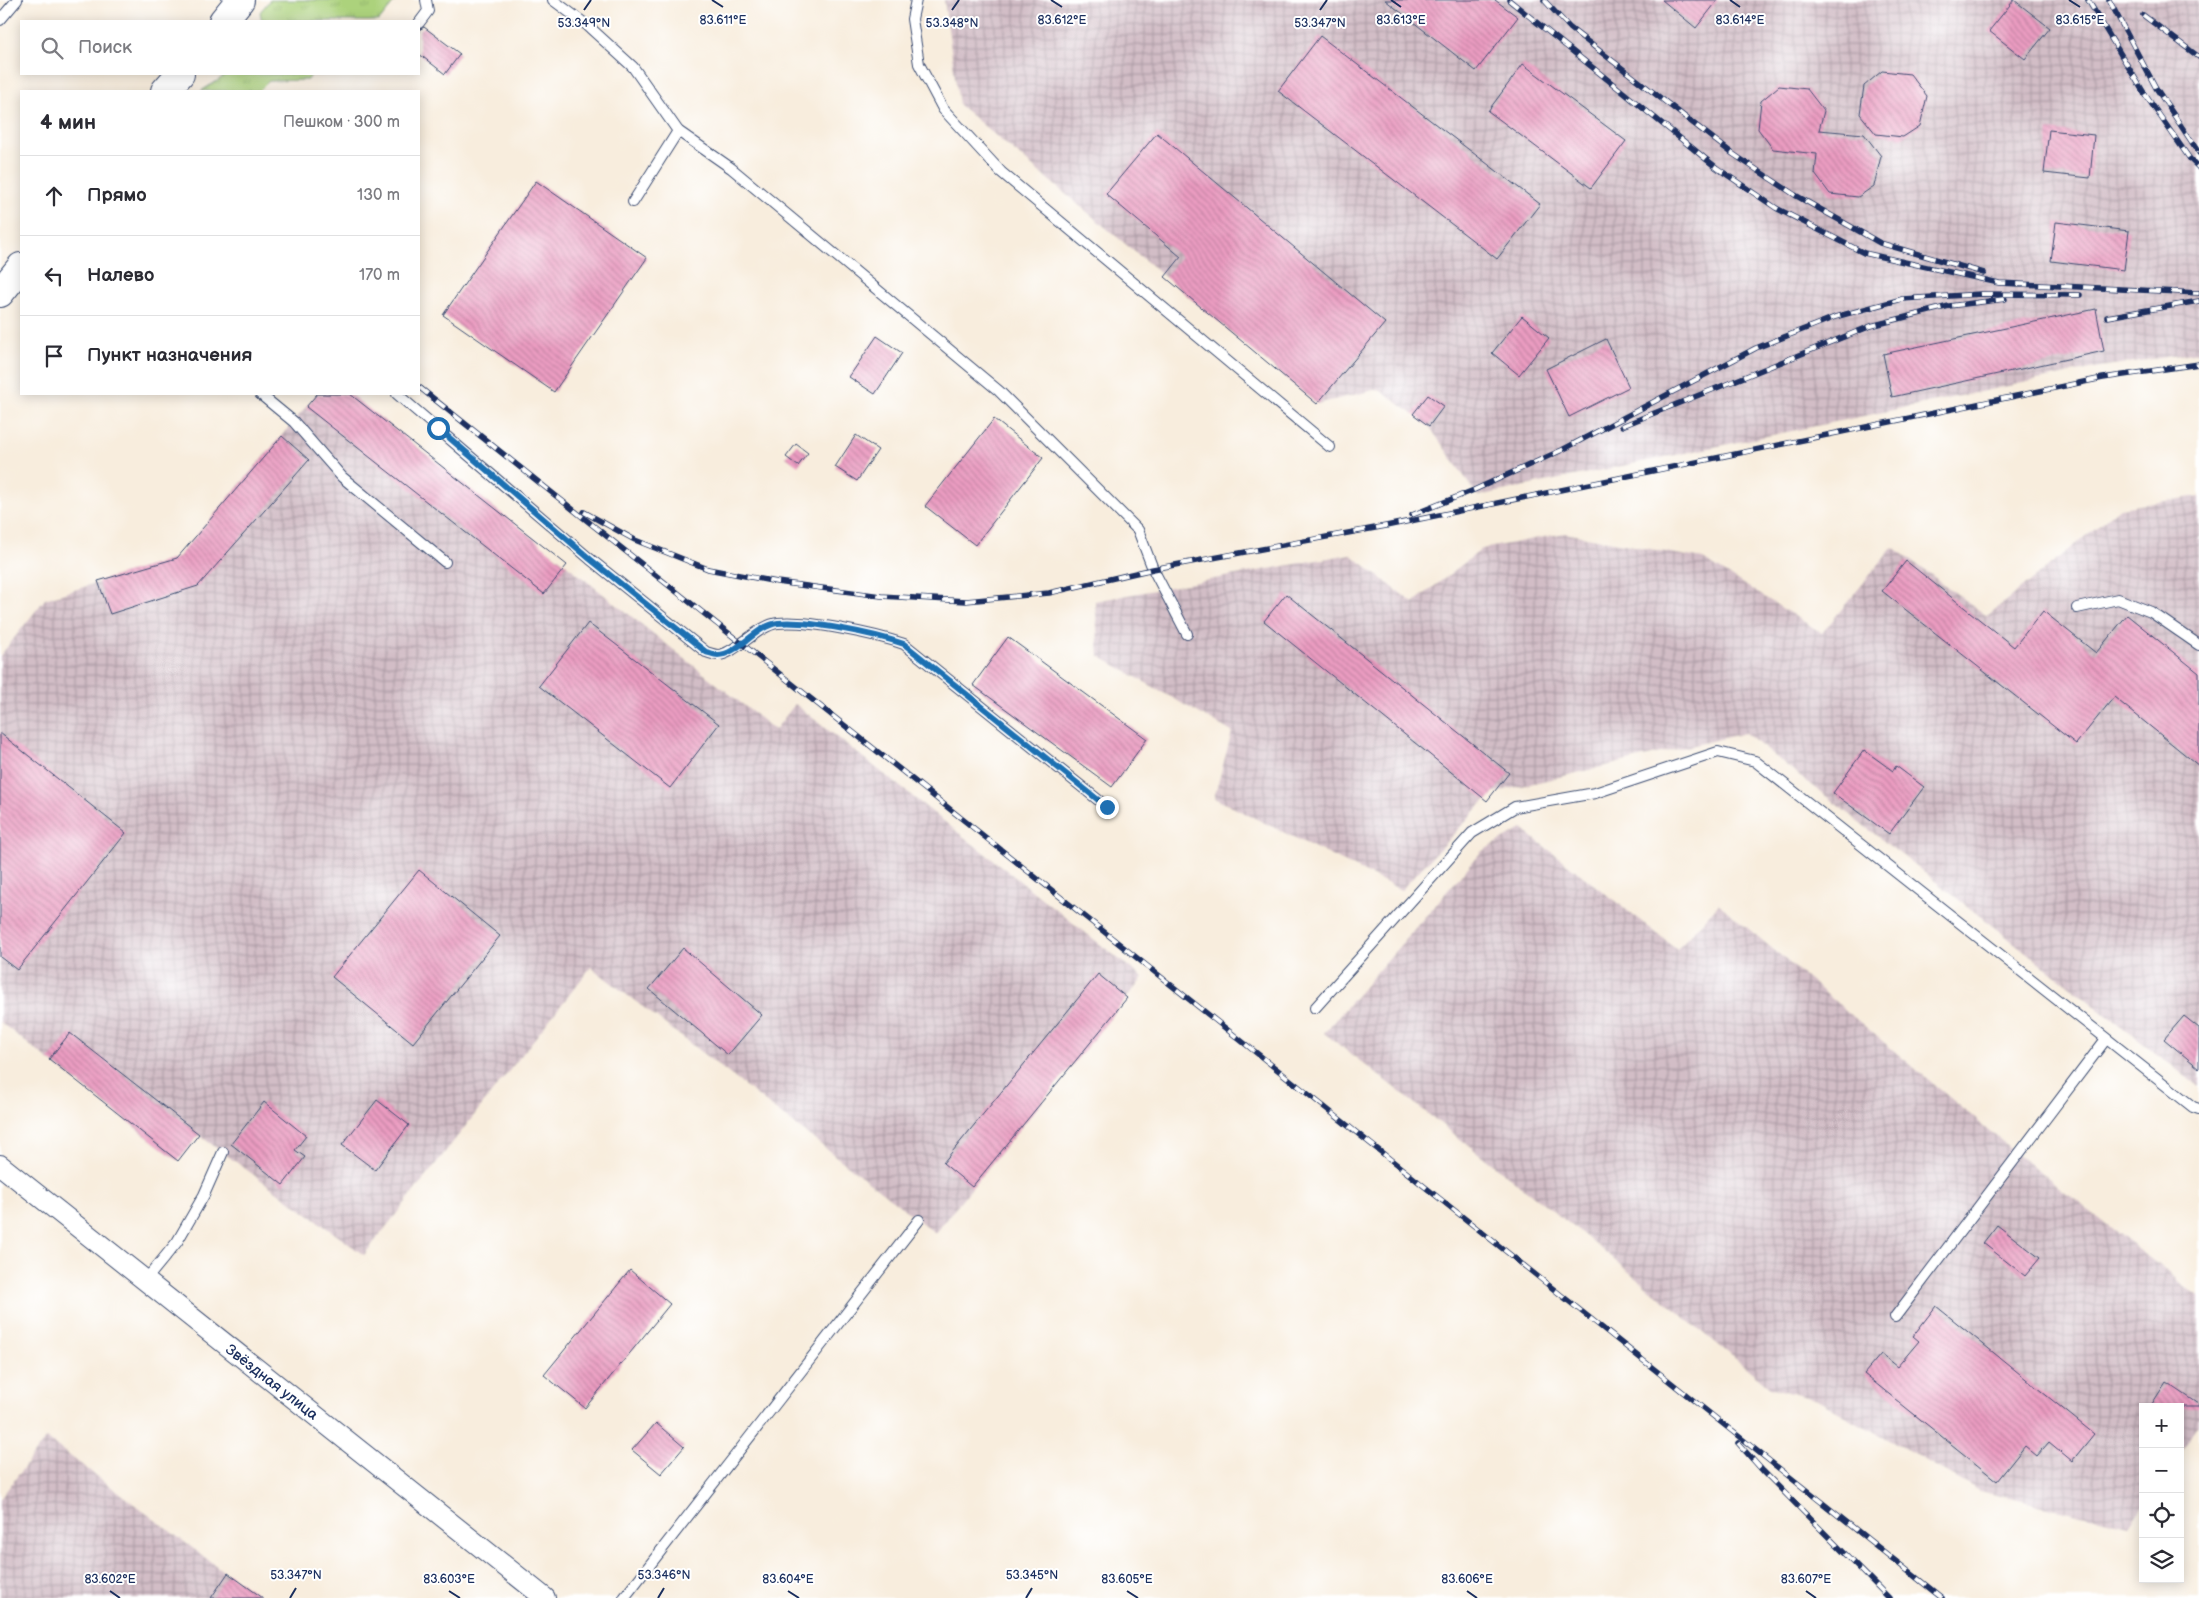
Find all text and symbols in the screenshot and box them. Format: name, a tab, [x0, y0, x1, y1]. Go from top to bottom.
text: 83.611°E	[700, 13, 746, 28]
text: 83.612°E	[1038, 13, 1086, 28]
text: 83.613°E	[1376, 13, 1426, 28]
text: 83.614°E	[1716, 13, 1765, 28]
text: 83.615°E	[2056, 13, 2105, 28]
text: 53.349°N	[558, 16, 610, 31]
text: 53.348°N	[926, 16, 978, 31]
text: 53.347°N	[1294, 16, 1346, 31]
search box	[20, 20, 420, 75]
icon: search	[38, 34, 66, 62]
text: Поиск	[78, 36, 132, 59]
text: 4 мин	[40, 110, 96, 135]
text: Пешком · 300 m	[283, 113, 400, 132]
icon: ahead	[40, 182, 68, 210]
text: Прямо	[87, 184, 147, 207]
text: 130 m	[357, 186, 400, 205]
icon: left	[40, 262, 68, 290]
text: Налево	[87, 264, 154, 287]
text: 170 m	[359, 266, 400, 285]
icon: arrive	[40, 342, 68, 370]
text: Пункт назначения	[87, 344, 252, 367]
route start	[427, 417, 450, 440]
route end	[1096, 796, 1119, 819]
street label: Звёздная улица	[222, 1340, 322, 1425]
map controls	[2139, 1403, 2184, 1583]
button: +	[2139, 1403, 2184, 1448]
button: −	[2139, 1448, 2184, 1493]
button: locate	[2139, 1493, 2184, 1538]
button: layers	[2139, 1538, 2184, 1583]
text: 53.347°N	[270, 1568, 322, 1583]
text: 53.346°N	[638, 1568, 690, 1583]
text: 53.345°N	[1006, 1568, 1058, 1583]
text: 83.602°E	[84, 1572, 136, 1587]
text: 83.603°E	[423, 1572, 475, 1587]
text: 83.604°E	[762, 1572, 814, 1587]
text: 83.605°E	[1101, 1572, 1153, 1587]
text: 83.606°E	[1441, 1572, 1493, 1587]
text: 83.607°E	[1781, 1572, 1831, 1587]

